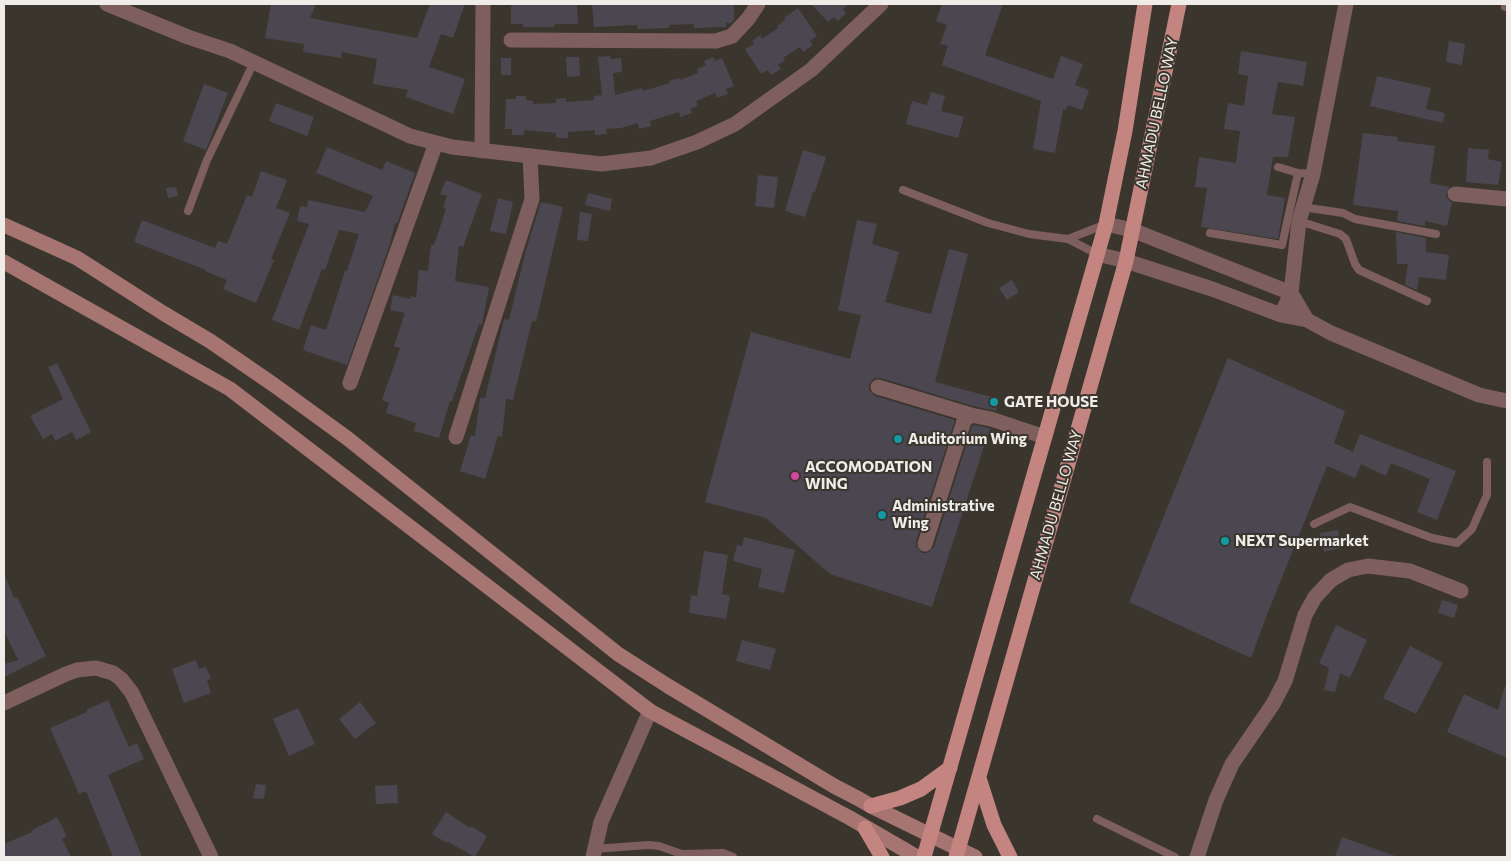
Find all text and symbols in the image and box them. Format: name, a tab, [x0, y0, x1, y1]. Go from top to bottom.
street label: AHMADU BELLO WAY	[1132, 35, 1182, 191]
place label: GATE HOUSE	[1004, 393, 1098, 411]
marker: GATE HOUSE	[988, 396, 1000, 408]
street label: AHMADU BELLO WAY	[1026, 428, 1086, 582]
place label: Auditorium Wing	[908, 430, 1027, 448]
marker: Auditorium Wing	[892, 433, 904, 445]
place label: ACCOMODATION WING	[805, 458, 932, 493]
marker: ACCOMODATION WING	[789, 470, 801, 482]
place label: Administrative Wing	[892, 497, 995, 532]
marker: Administrative Wing	[876, 509, 888, 521]
place label: NEXT Supermarket	[1235, 532, 1368, 550]
marker: NEXT Supermarket	[1219, 535, 1231, 547]

